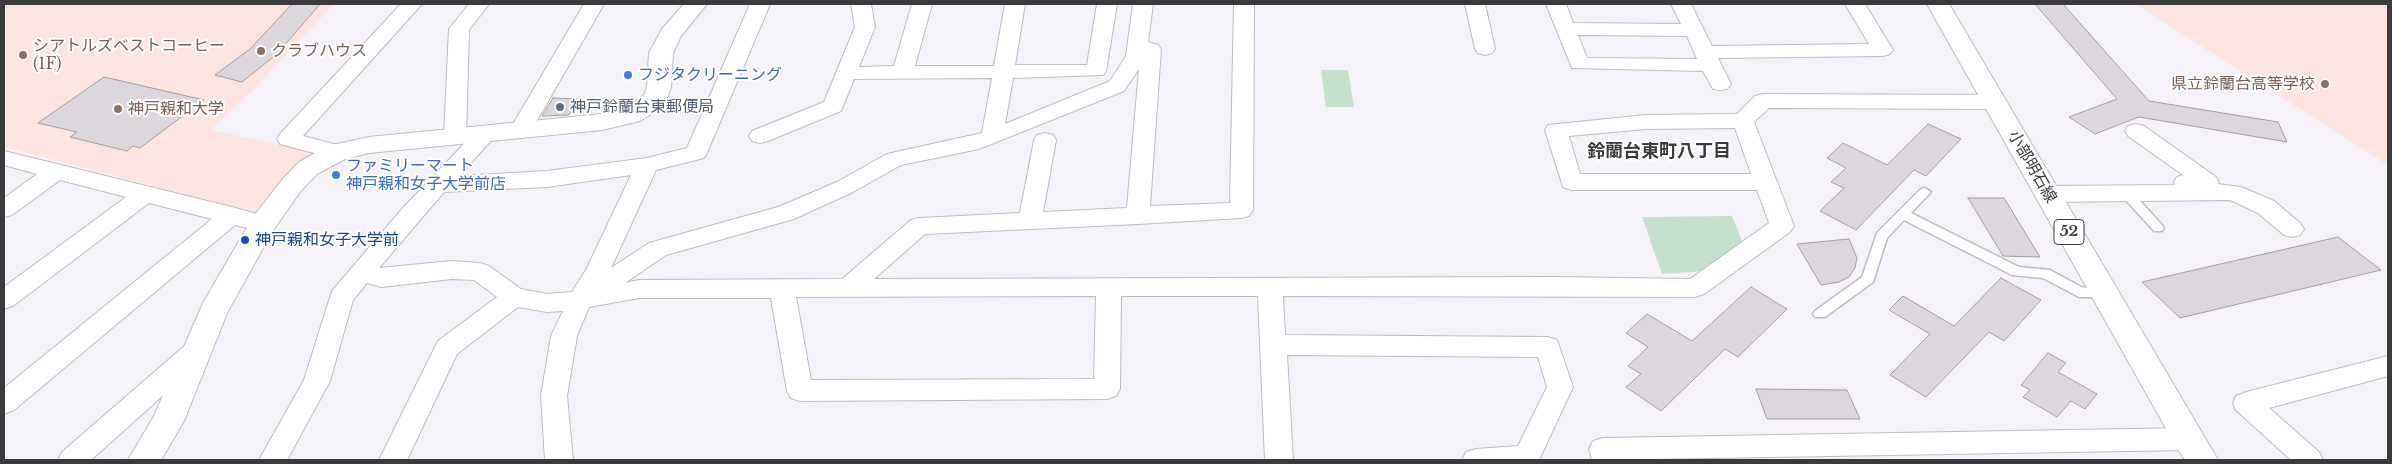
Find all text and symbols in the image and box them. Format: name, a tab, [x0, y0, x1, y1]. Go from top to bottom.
place label: シアトルズベストコーヒー (1F)	[33, 36, 225, 74]
place label: クラブハウス	[271, 41, 367, 61]
marker: クラブハウス	[255, 45, 267, 57]
marker: シアトルズベストコーヒー (1F)	[17, 49, 29, 61]
place label: フジタクリーニング	[638, 65, 782, 85]
marker: フジタクリーニング	[622, 69, 634, 81]
place label: 県立鈴蘭台高等学校	[2171, 74, 2315, 94]
marker: 県立鈴蘭台高等学校	[2319, 78, 2331, 90]
place label: 神戸鈴蘭台東郵便局	[570, 97, 714, 117]
place label: 神戸親和大学	[128, 99, 224, 119]
marker: 神戸鈴蘭台東郵便局	[554, 101, 566, 113]
marker: 神戸親和大学	[112, 103, 124, 115]
street label: 小部明石線	[2004, 128, 2060, 206]
district label: 鈴蘭台東町八丁目	[1587, 141, 1731, 163]
place label: ファミリーマート 神戸親和女子大学前店	[346, 156, 506, 194]
marker: ファミリーマート 神戸親和女子大学前店	[330, 169, 342, 181]
road number: 52	[2054, 220, 2084, 244]
place label: 神戸親和女子大学前	[255, 230, 399, 250]
marker: 神戸親和女子大学前	[239, 234, 251, 246]

